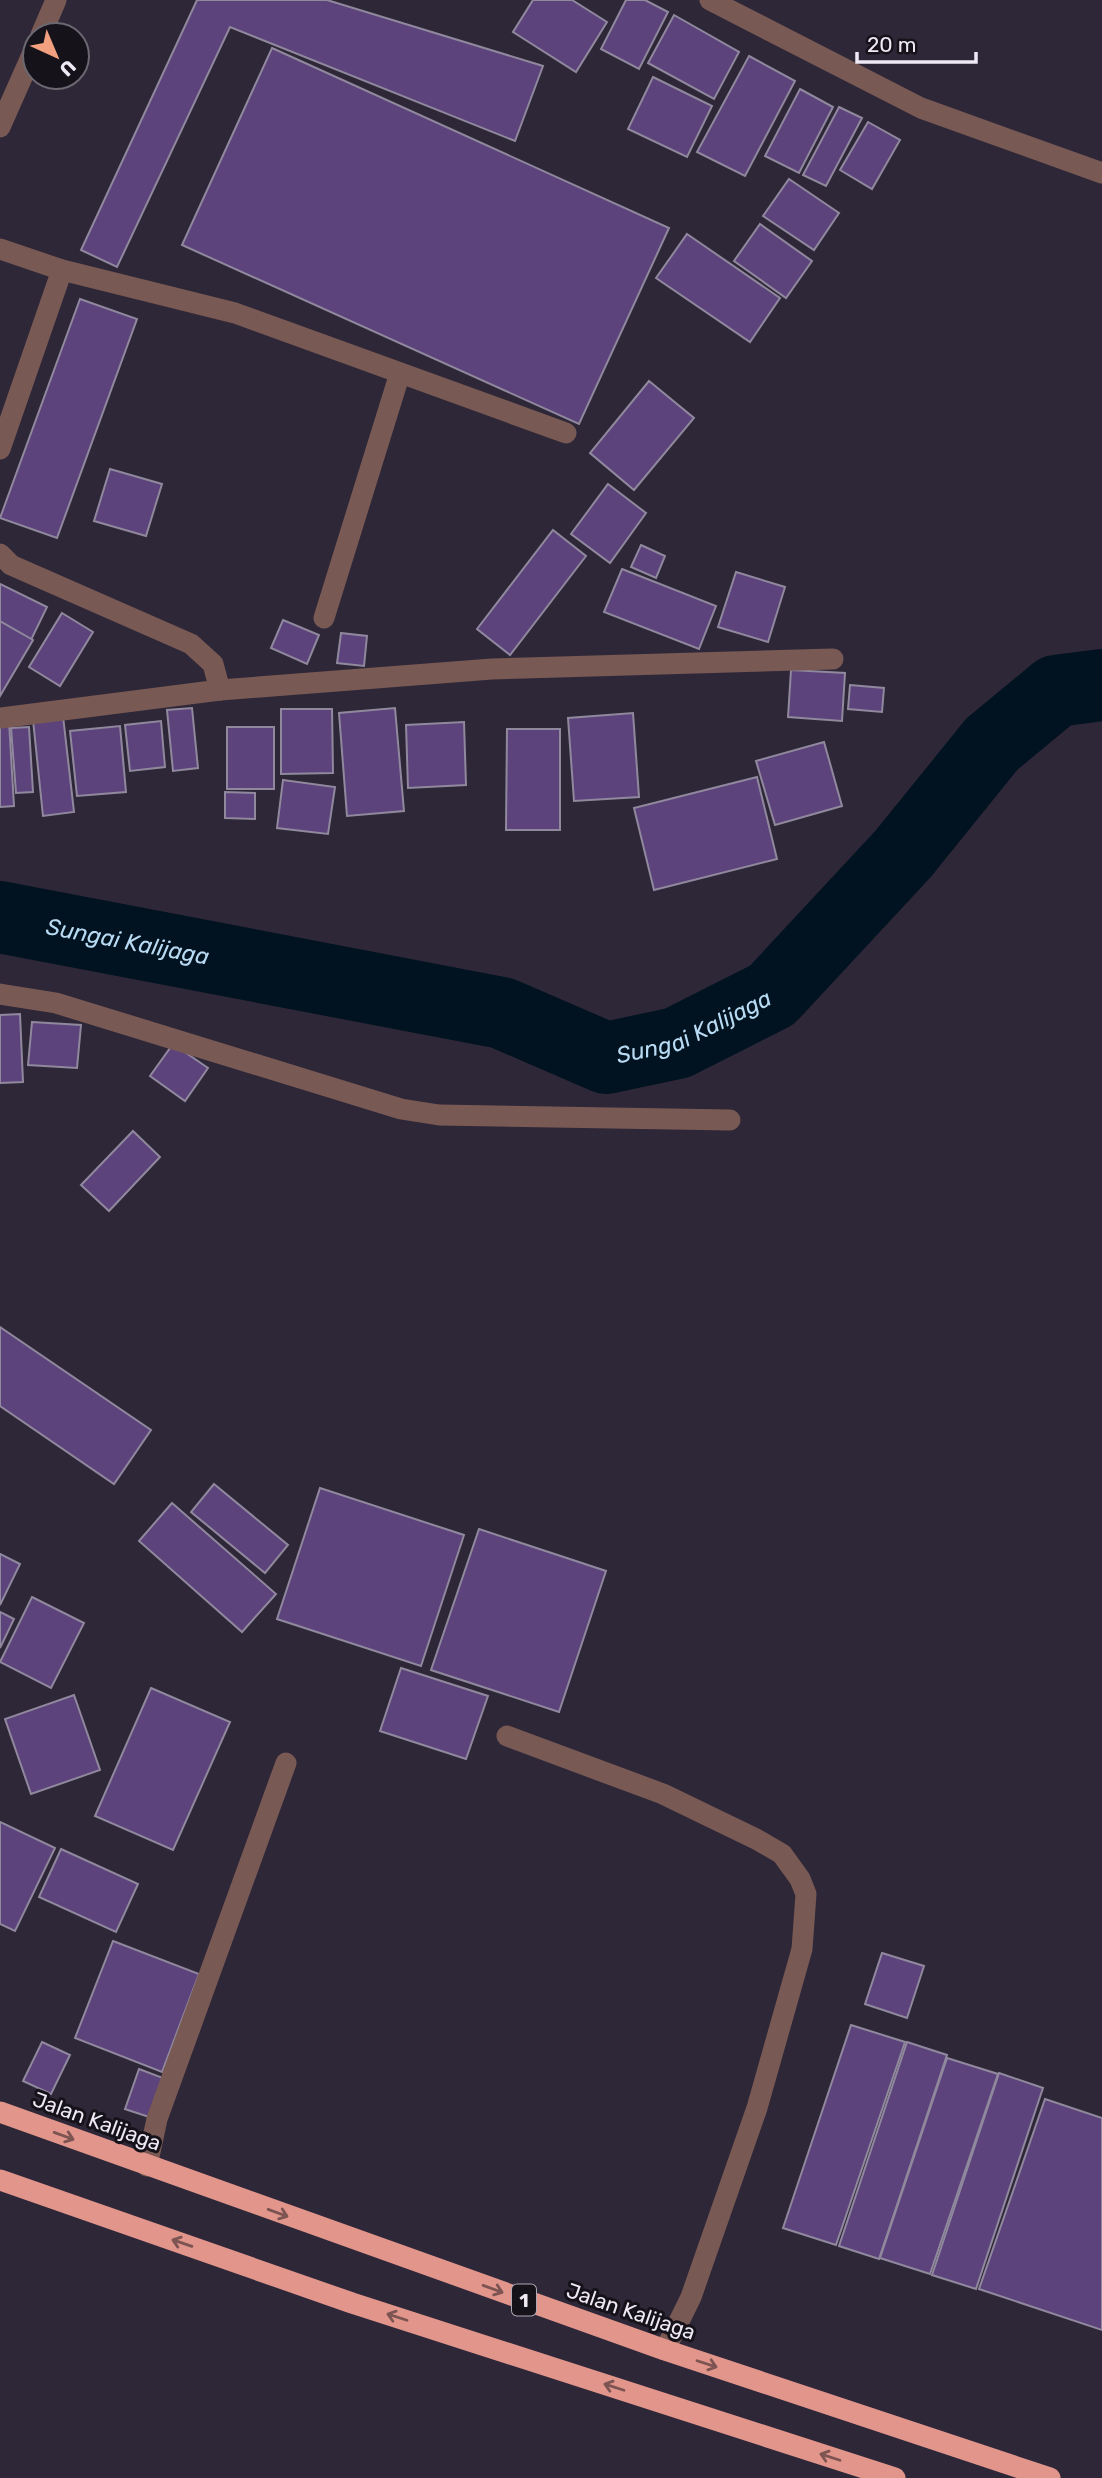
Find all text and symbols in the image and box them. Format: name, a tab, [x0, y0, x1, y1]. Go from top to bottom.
north arrow	[21, 21, 91, 91]
scale bar	[857, 21, 976, 65]
text: 20 m	[867, 32, 916, 57]
text: U	[55, 55, 80, 81]
water label: Sungai Kalijaga	[44, 912, 212, 971]
water label: Sungai Kalijaga	[614, 984, 776, 1069]
street label: Jalan Kalijaga	[29, 2086, 165, 2156]
one-way arrow	[53, 2130, 75, 2143]
one-way arrow	[267, 2207, 289, 2220]
one-way arrow	[171, 2236, 193, 2248]
street label: Jalan Kalijaga	[563, 2277, 699, 2345]
one-way arrow	[481, 2284, 503, 2296]
road number: 1	[512, 2284, 536, 2316]
one-way arrow	[386, 2310, 408, 2323]
one-way arrow	[696, 2359, 718, 2371]
one-way arrow	[603, 2380, 625, 2392]
one-way arrow	[819, 2450, 841, 2463]

